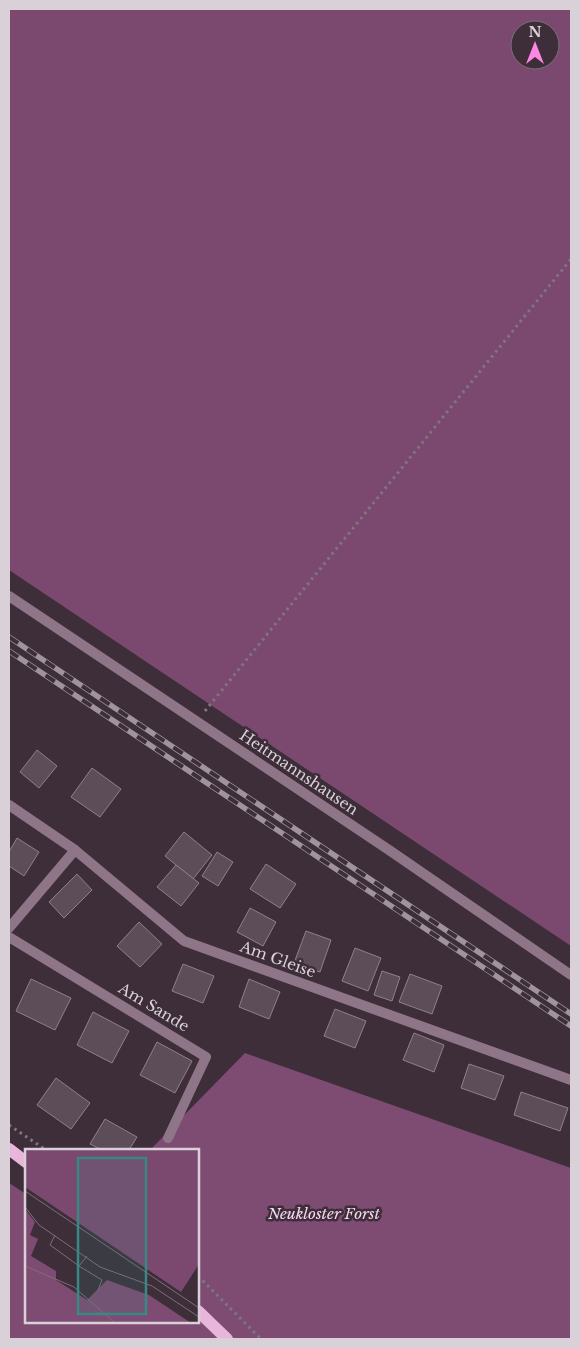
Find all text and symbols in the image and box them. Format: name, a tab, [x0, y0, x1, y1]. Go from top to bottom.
north arrow	[510, 20, 560, 70]
text: N	[528, 23, 542, 41]
street label: Heitmannshausen	[236, 725, 362, 819]
street label: Am Gleise	[237, 936, 318, 981]
street label: Am Sande	[114, 978, 193, 1035]
inset map	[25, 1149, 199, 1323]
park label: Neukloster Forst	[267, 1204, 381, 1223]

